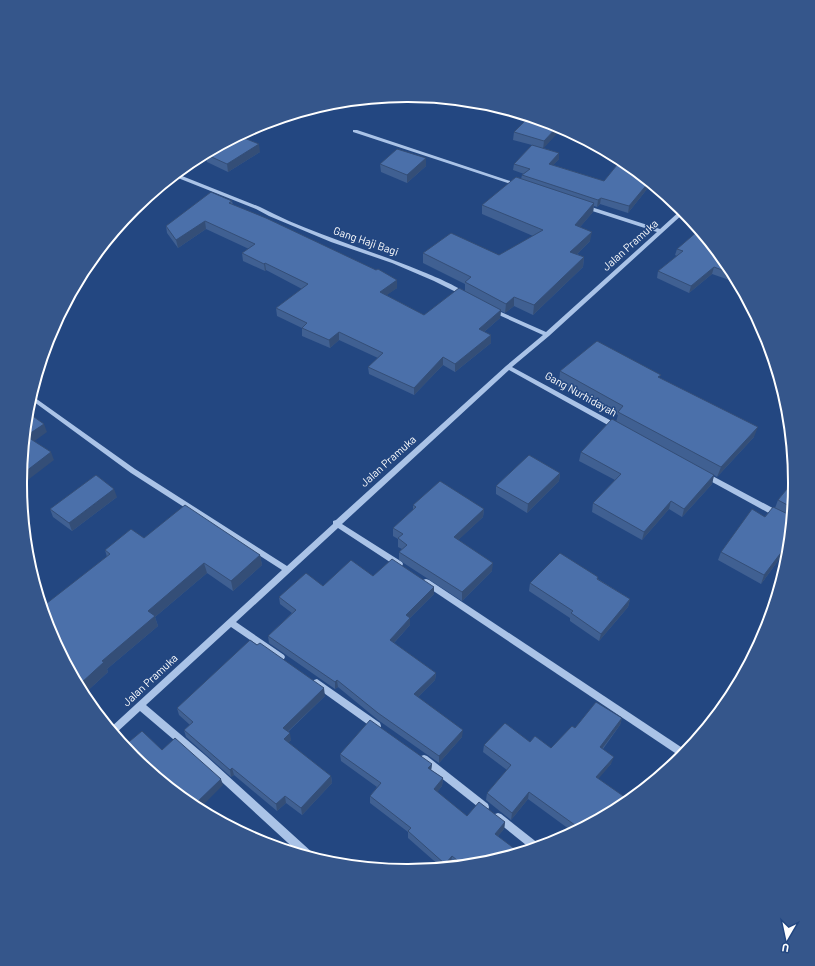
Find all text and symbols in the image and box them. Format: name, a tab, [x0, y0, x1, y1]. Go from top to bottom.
street label: Jalan Pramuka	[599, 216, 660, 273]
street label: Gang Haji Bagi	[332, 223, 401, 258]
street label: Gang Nurhidayah	[543, 368, 620, 419]
street label: Jalan Pramuka	[357, 432, 418, 489]
street label: Jalan Pramuka	[119, 651, 180, 708]
north arrow	[767, 918, 807, 958]
text: U	[781, 941, 790, 955]

